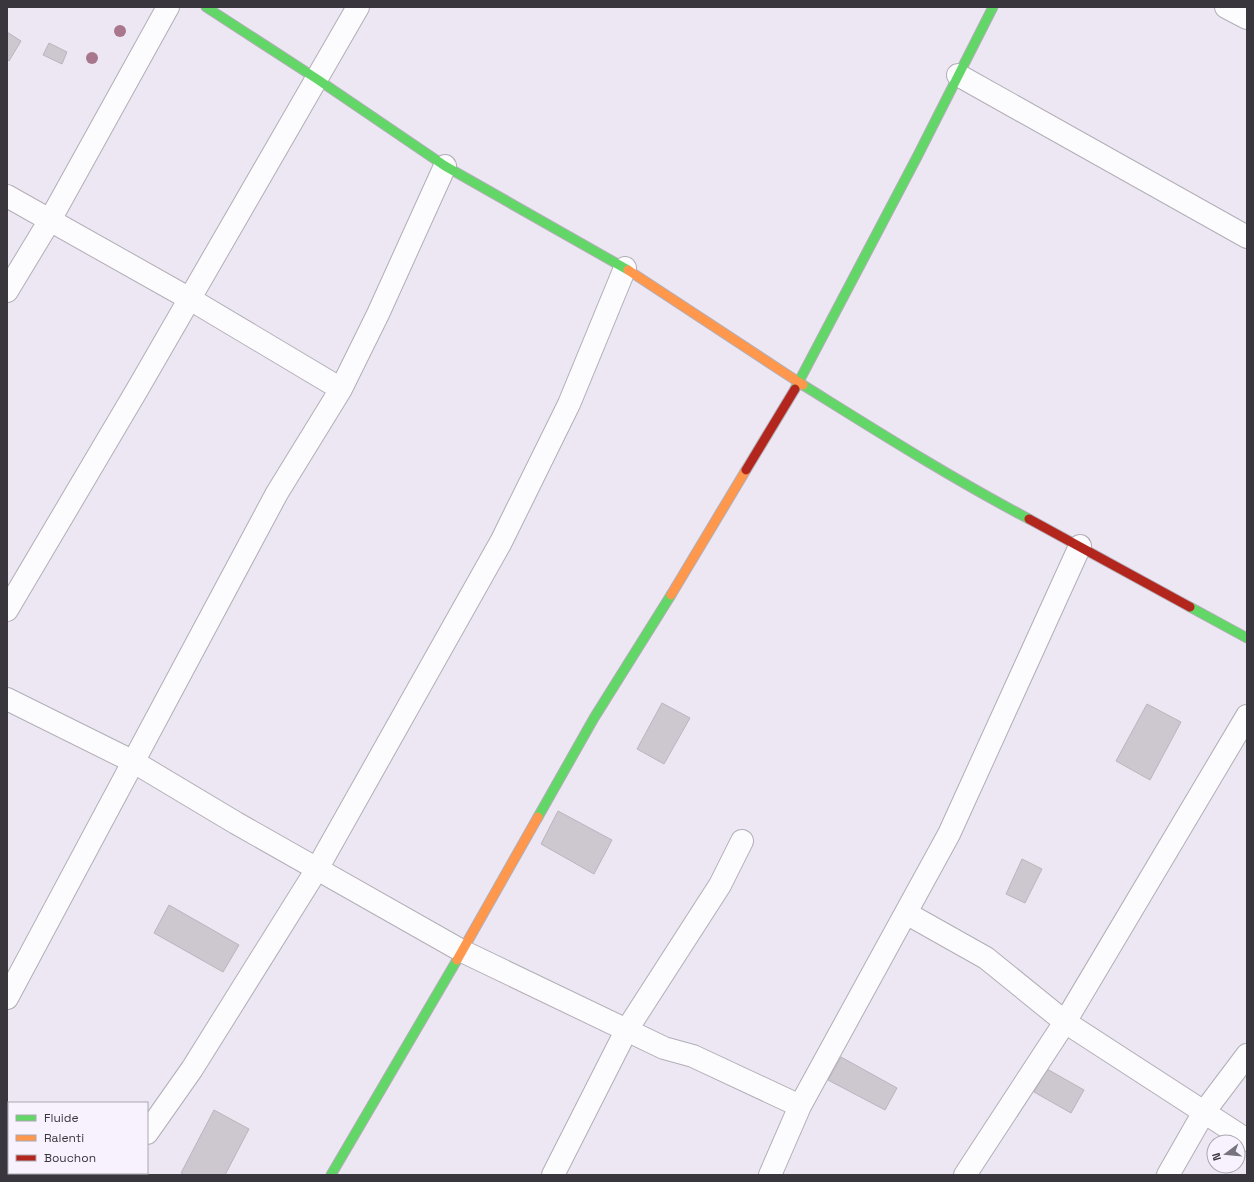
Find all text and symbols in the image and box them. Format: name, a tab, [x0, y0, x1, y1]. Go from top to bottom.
legend	[8, 1102, 148, 1174]
text: Fluide	[44, 1110, 79, 1126]
text: Ralenti	[44, 1130, 84, 1146]
north arrow	[1206, 1134, 1246, 1174]
text: Bouchon	[44, 1150, 96, 1166]
text: N	[1209, 1151, 1224, 1162]

